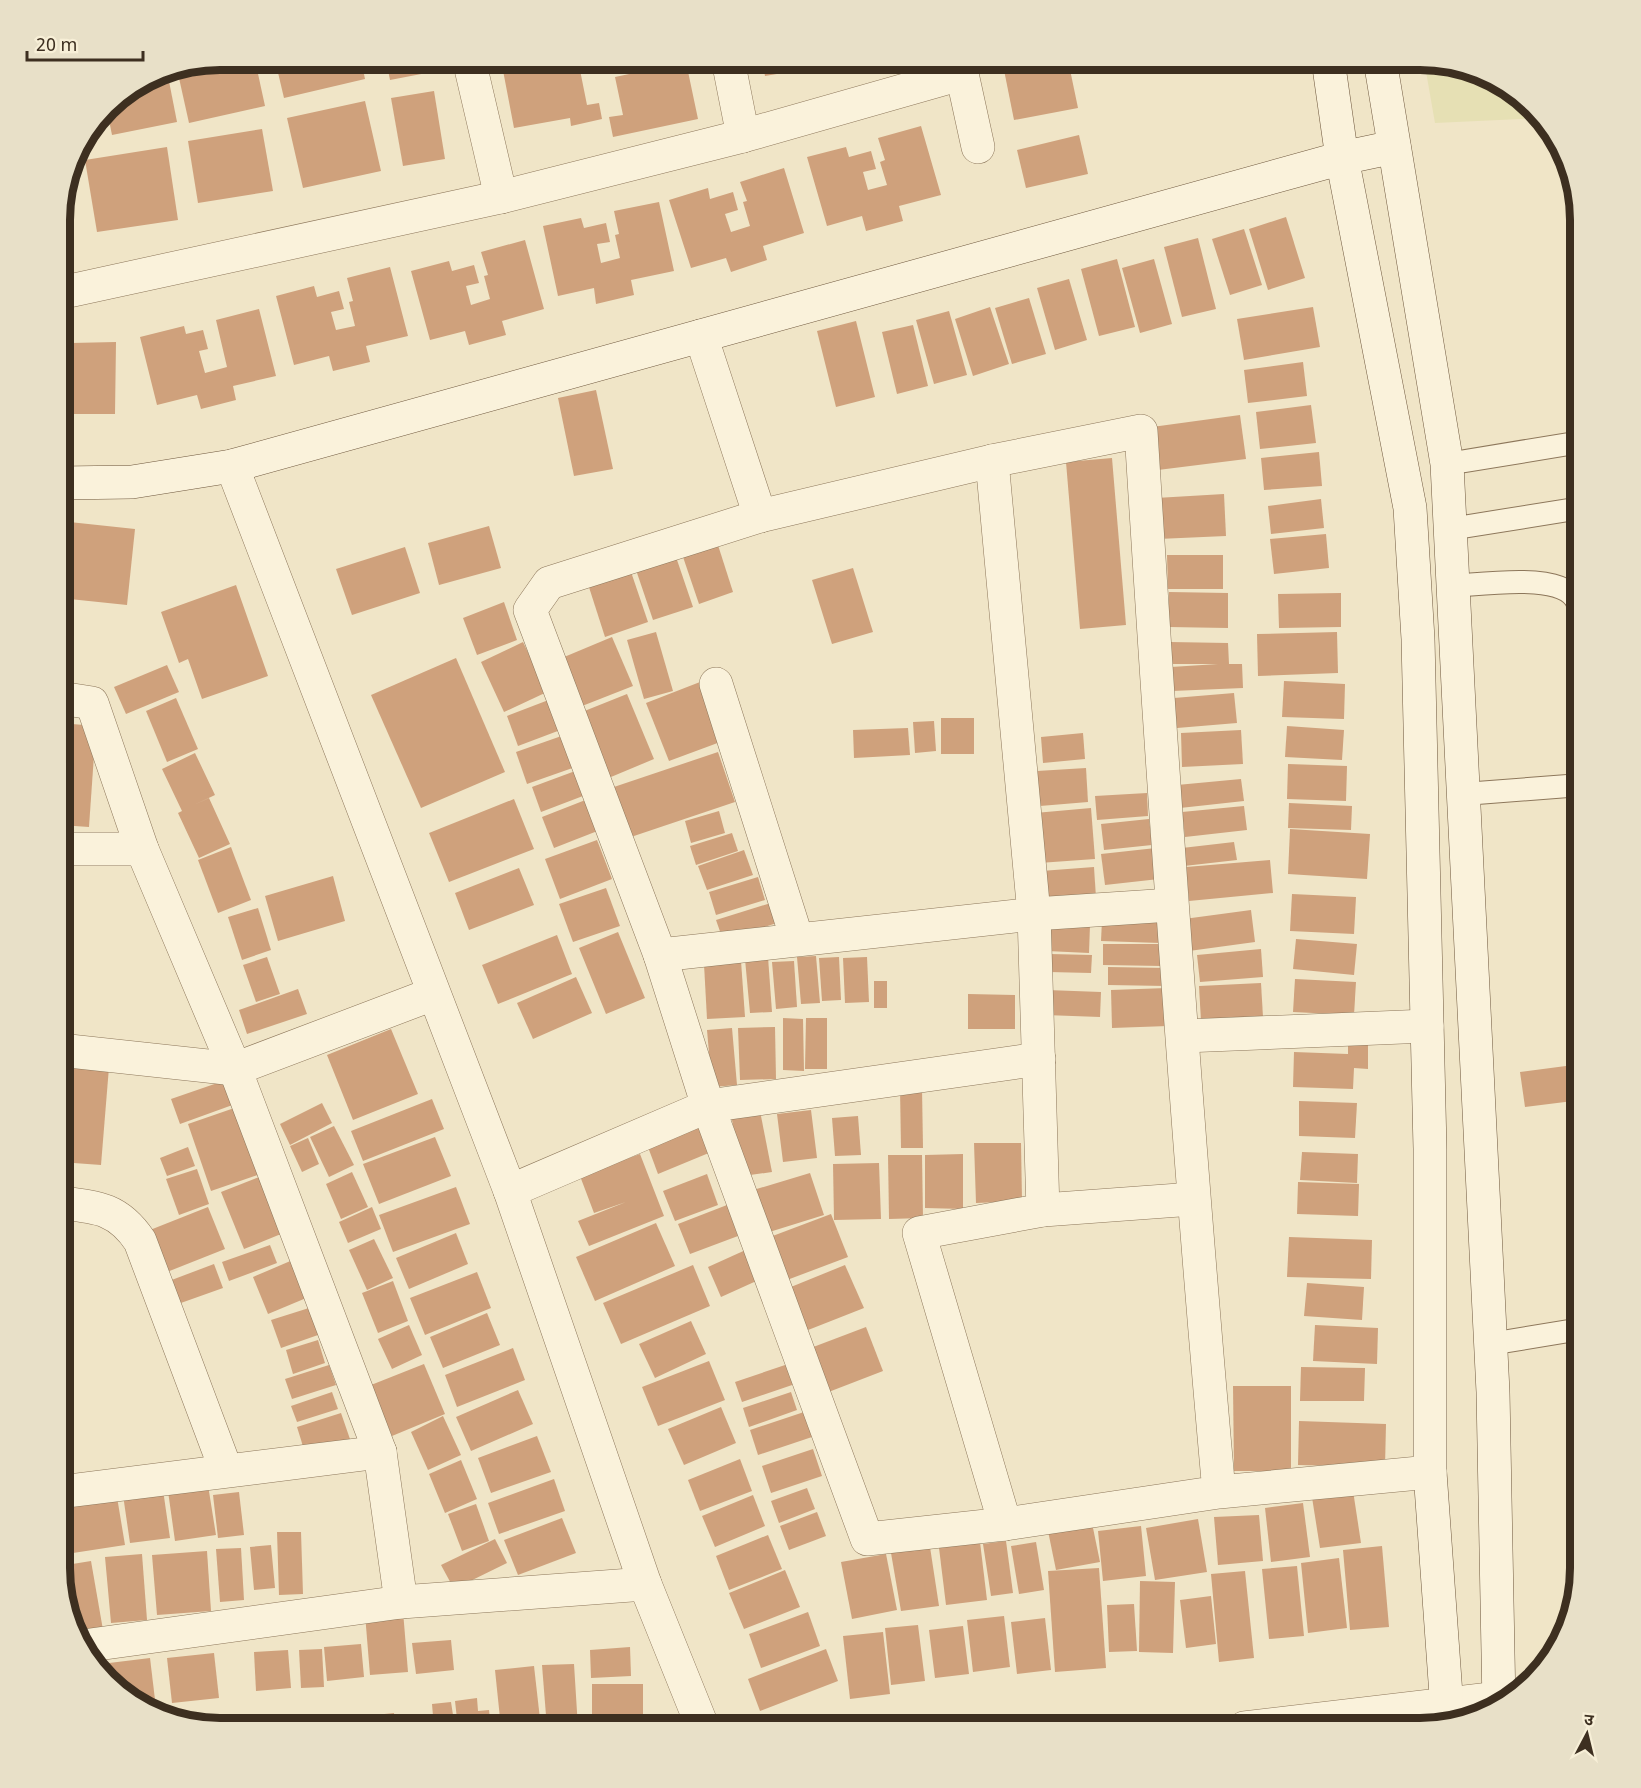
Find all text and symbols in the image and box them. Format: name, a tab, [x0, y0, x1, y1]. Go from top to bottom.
scale bar	[27, 24, 142, 62]
text: 20 m	[36, 35, 77, 58]
north arrow	[1557, 1704, 1617, 1764]
text: उ	[1583, 1711, 1595, 1733]

